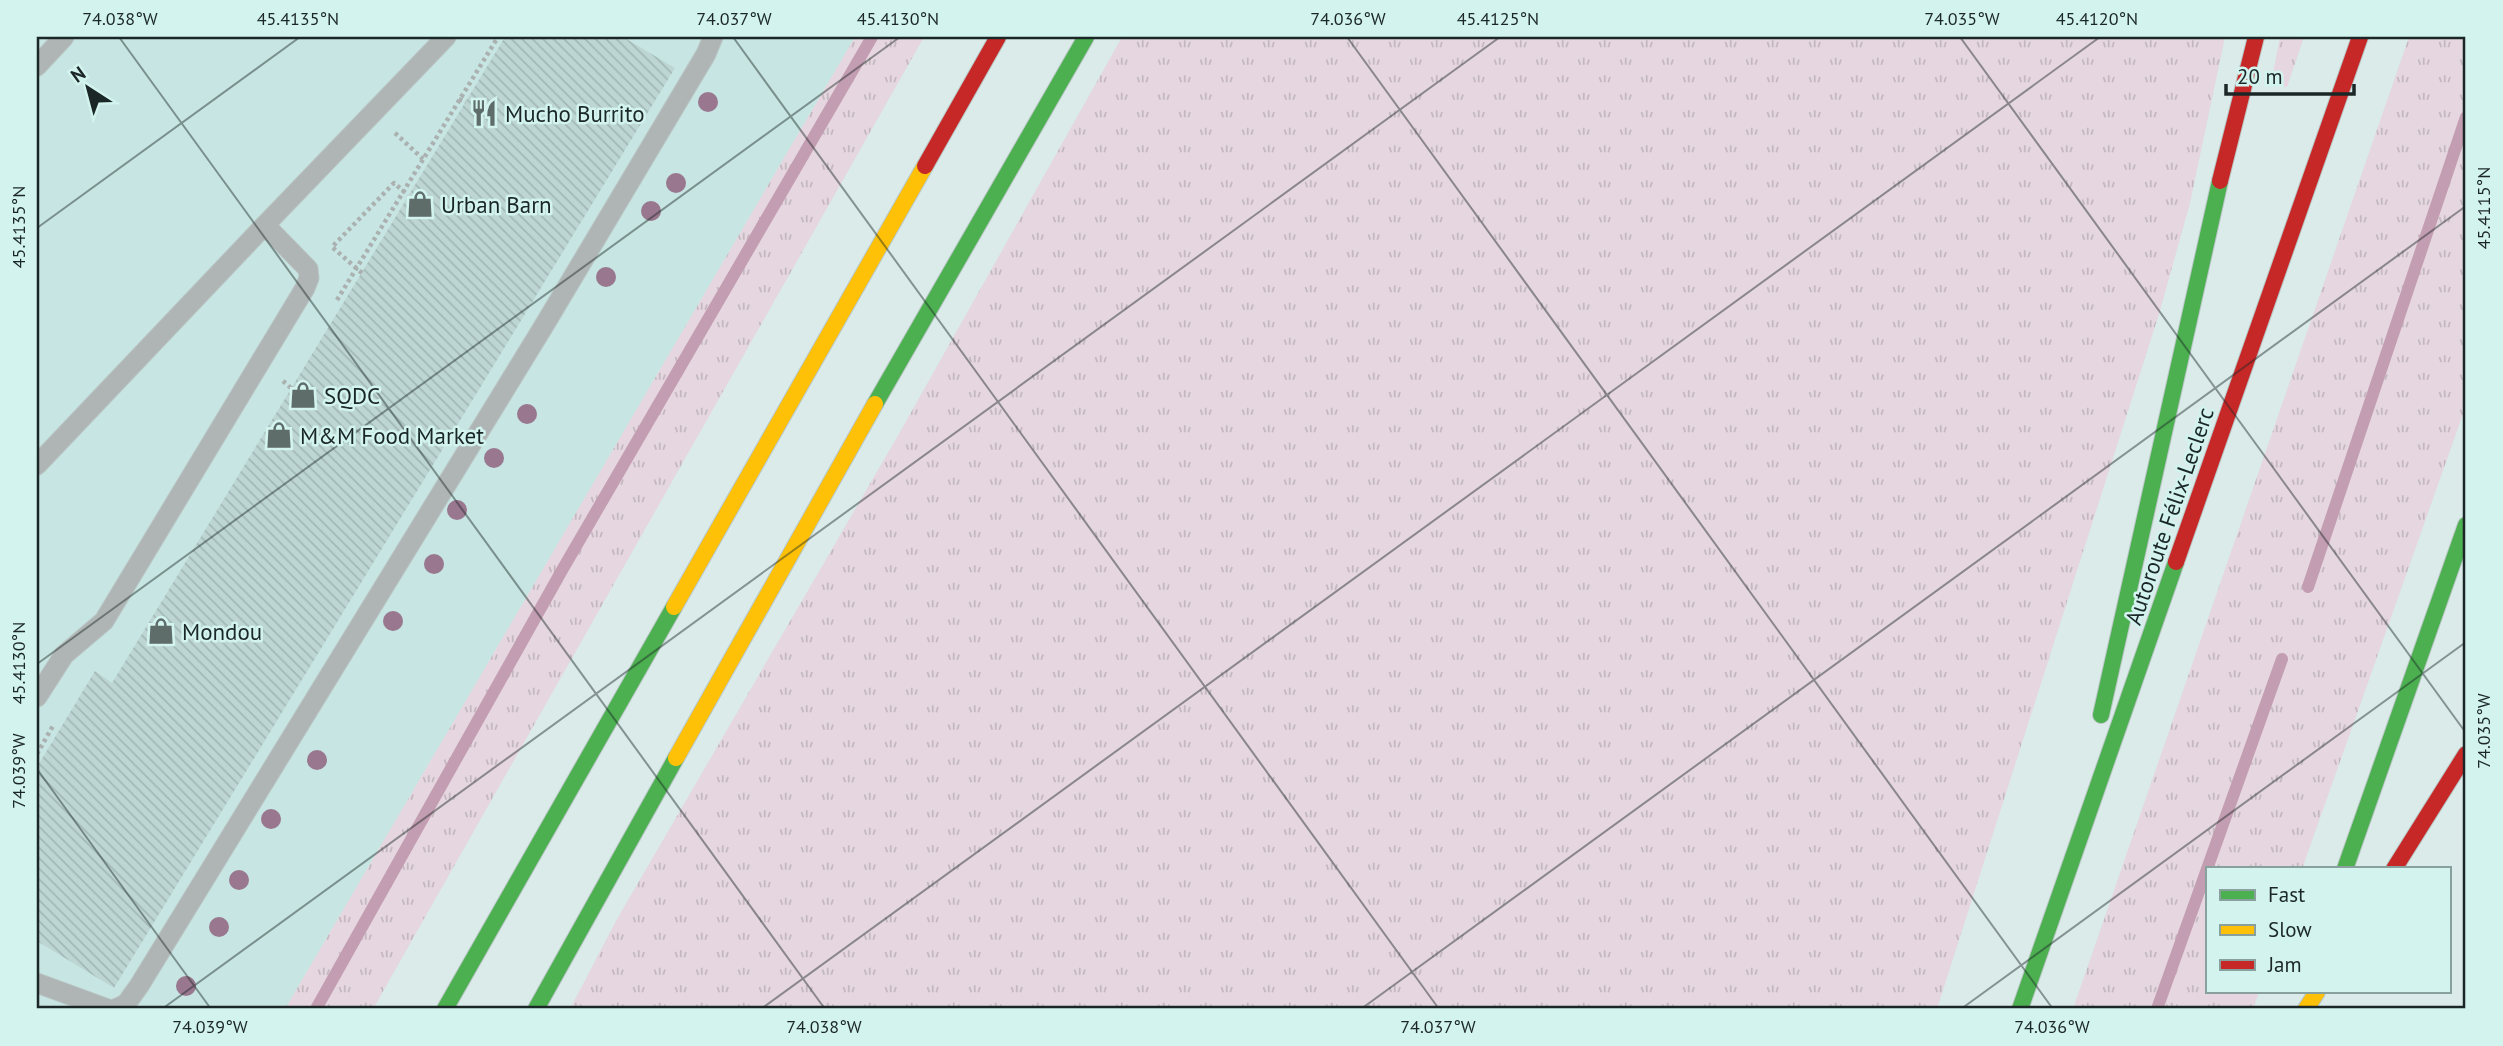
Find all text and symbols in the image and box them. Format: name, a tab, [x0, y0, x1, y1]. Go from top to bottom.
text: 74.038°W	[82, 7, 158, 30]
text: 45.4135°N	[257, 7, 339, 30]
text: 74.037°W	[696, 7, 772, 30]
text: 45.4130°N	[857, 7, 939, 30]
text: 74.036°W	[1310, 7, 1386, 30]
text: 45.4125°N	[1457, 7, 1539, 30]
text: 74.035°W	[1924, 7, 2000, 30]
text: 45.4120°N	[2056, 7, 2138, 30]
north arrow	[52, 52, 122, 122]
scale bar	[2226, 52, 2354, 96]
text: N	[66, 61, 90, 88]
text: 20 m	[2237, 63, 2283, 90]
restaurant icon: Mucho Burrito	[469, 98, 499, 128]
place label: Mucho Burrito	[505, 99, 645, 128]
text: 45.4115°N	[2472, 167, 2495, 249]
text: 45.4135°N	[7, 186, 30, 268]
shop icon: Urban Barn	[405, 189, 435, 219]
place label: Urban Barn	[441, 190, 552, 219]
shop icon: SQDC	[288, 380, 318, 410]
place label: SQDC	[324, 381, 380, 410]
street label: Autoroute Félix-Leclerc	[2118, 403, 2220, 629]
shop icon: M&M Food Market	[264, 420, 294, 450]
place label: M&M Food Market	[300, 421, 484, 450]
shop icon: Mondou	[146, 616, 176, 646]
place label: Mondou	[182, 617, 262, 646]
text: 45.4130°N	[7, 622, 30, 704]
text: 74.035°W	[2472, 693, 2495, 769]
text: 74.039°W	[7, 733, 30, 809]
legend	[2206, 867, 2450, 993]
text: Fast	[2268, 881, 2305, 908]
text: Slow	[2268, 916, 2312, 943]
text: Jam	[2267, 951, 2302, 978]
text: 74.039°W	[172, 1015, 248, 1038]
text: 74.038°W	[786, 1015, 862, 1038]
text: 74.037°W	[1400, 1015, 1476, 1038]
text: 74.036°W	[2014, 1015, 2090, 1038]

